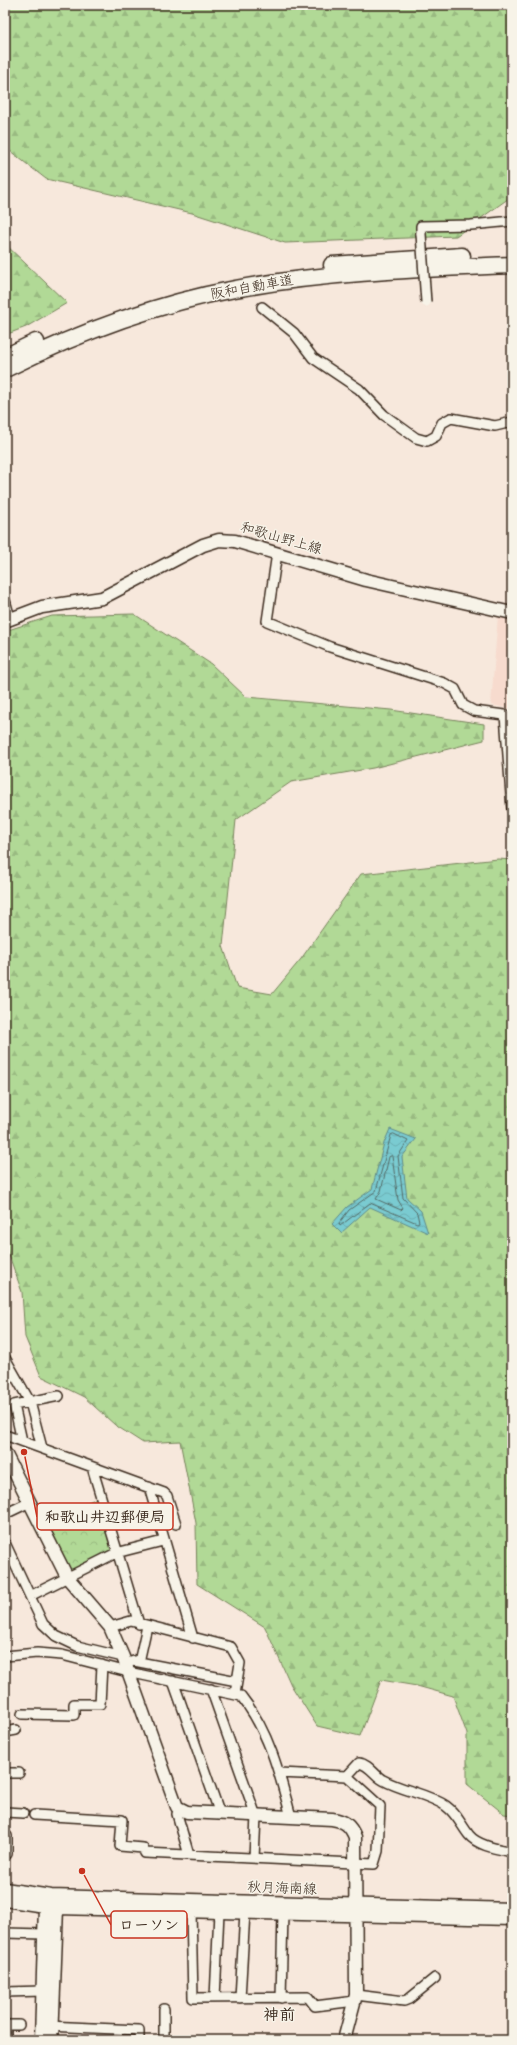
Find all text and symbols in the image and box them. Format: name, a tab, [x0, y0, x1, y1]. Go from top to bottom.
street label: 阪和自動車道	[209, 270, 295, 306]
street label: 和歌山野上線	[238, 517, 324, 561]
callout: 和歌山井辺郵便局	[37, 1503, 173, 1530]
text: 和歌山井辺郵便局	[45, 1507, 165, 1529]
street label: 秋月海南線	[247, 1877, 317, 1901]
callout: ローソン	[111, 1911, 187, 1938]
text: ローソン	[119, 1915, 179, 1937]
district label: 神前	[263, 2004, 295, 2028]

